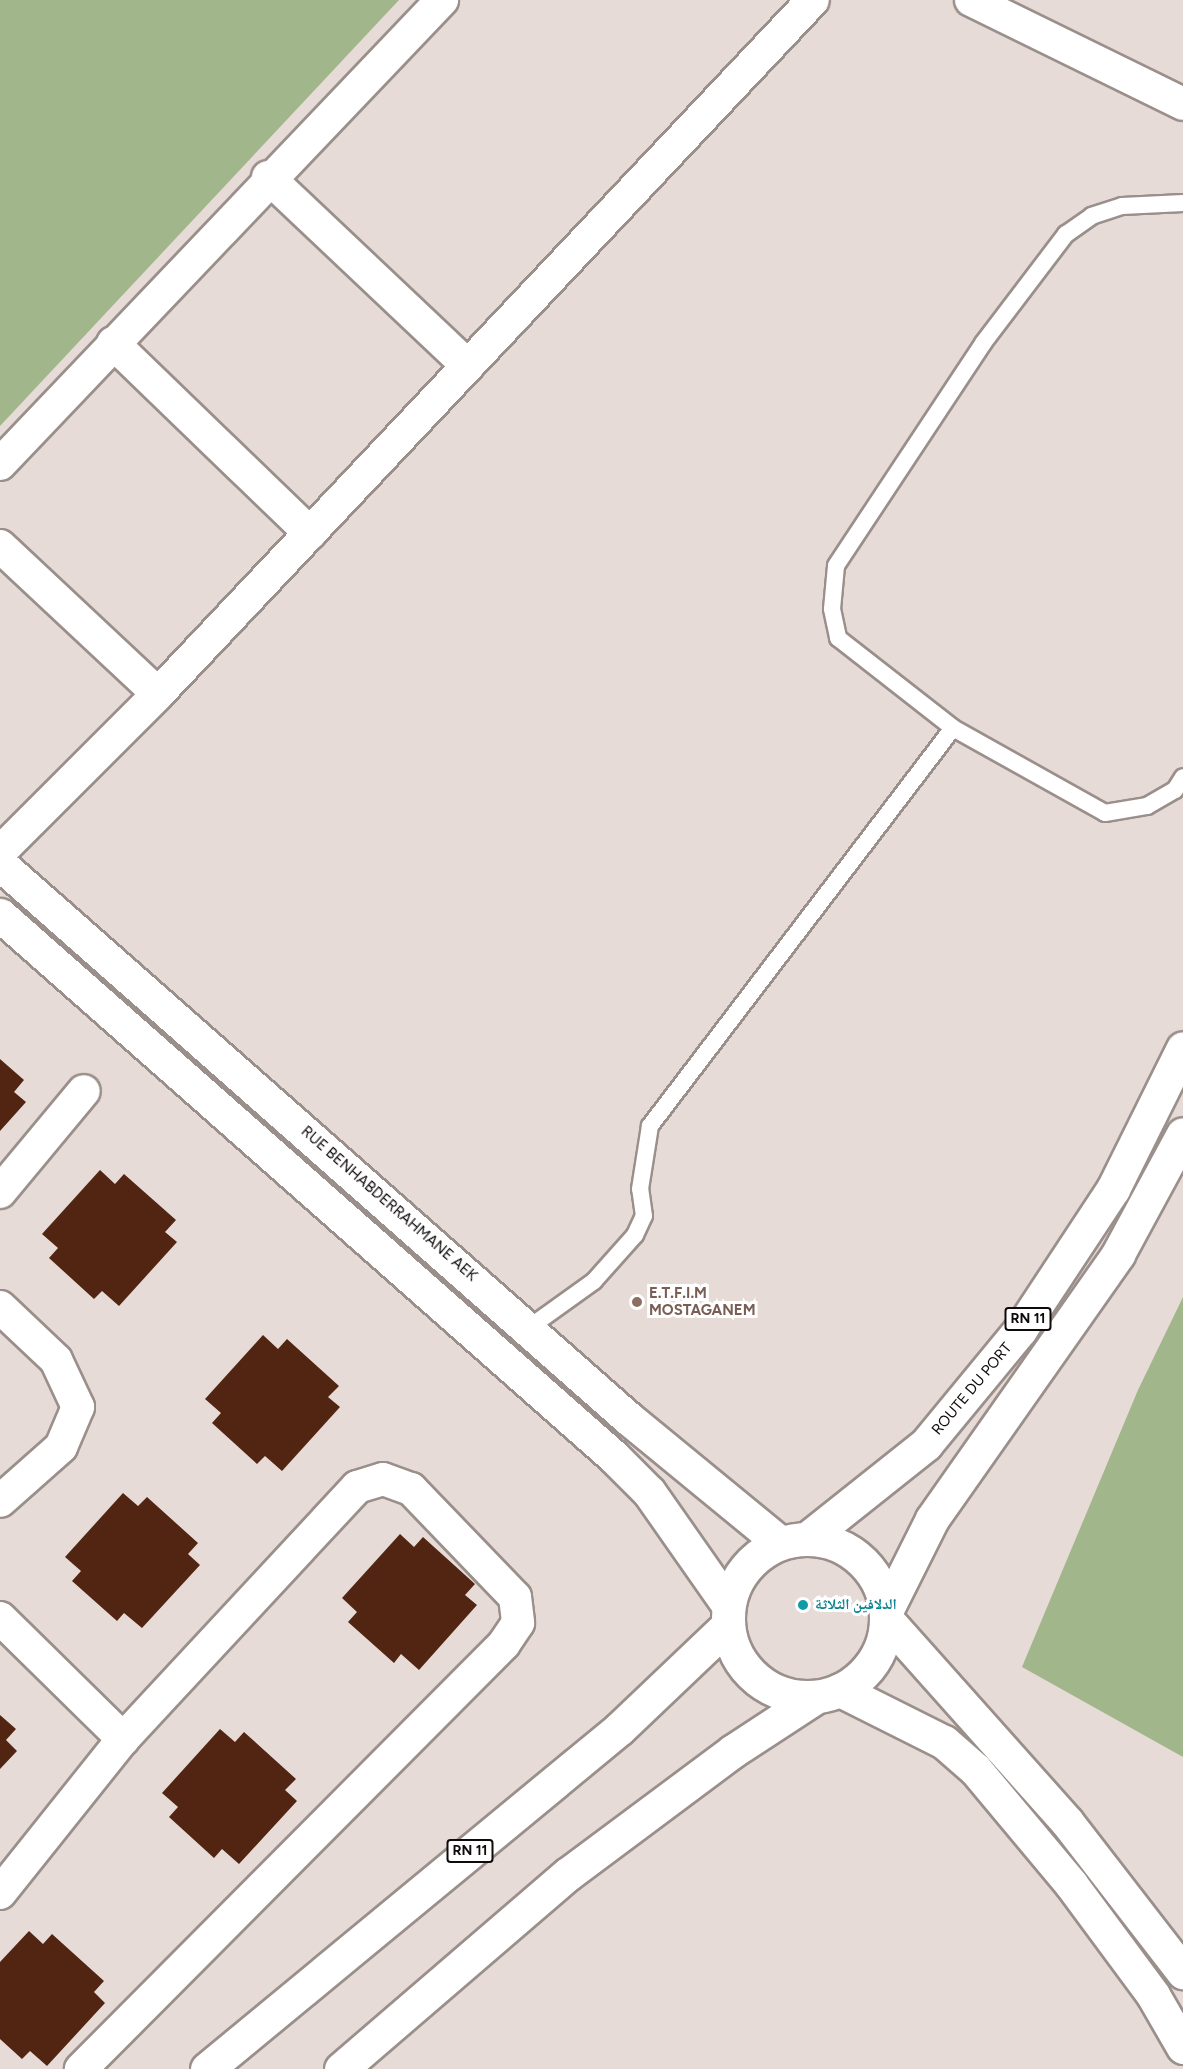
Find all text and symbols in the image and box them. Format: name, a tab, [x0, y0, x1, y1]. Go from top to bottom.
street label: RUE BENHABDERRAHMANE AEK	[297, 1123, 481, 1285]
place label: E.T.F.I.M MOSTAGANEM	[649, 1284, 755, 1319]
marker: E.T.F.I.M MOSTAGANEM	[630, 1295, 644, 1309]
road number: RN 11	[1004, 1308, 1052, 1330]
street label: ROUTE DU PORT	[928, 1339, 1016, 1439]
place label: الدلافين الثلاثة	[815, 1596, 897, 1614]
marker: الدلافين الثلاثة	[796, 1598, 810, 1612]
road number: RN 11	[446, 1840, 494, 1862]

